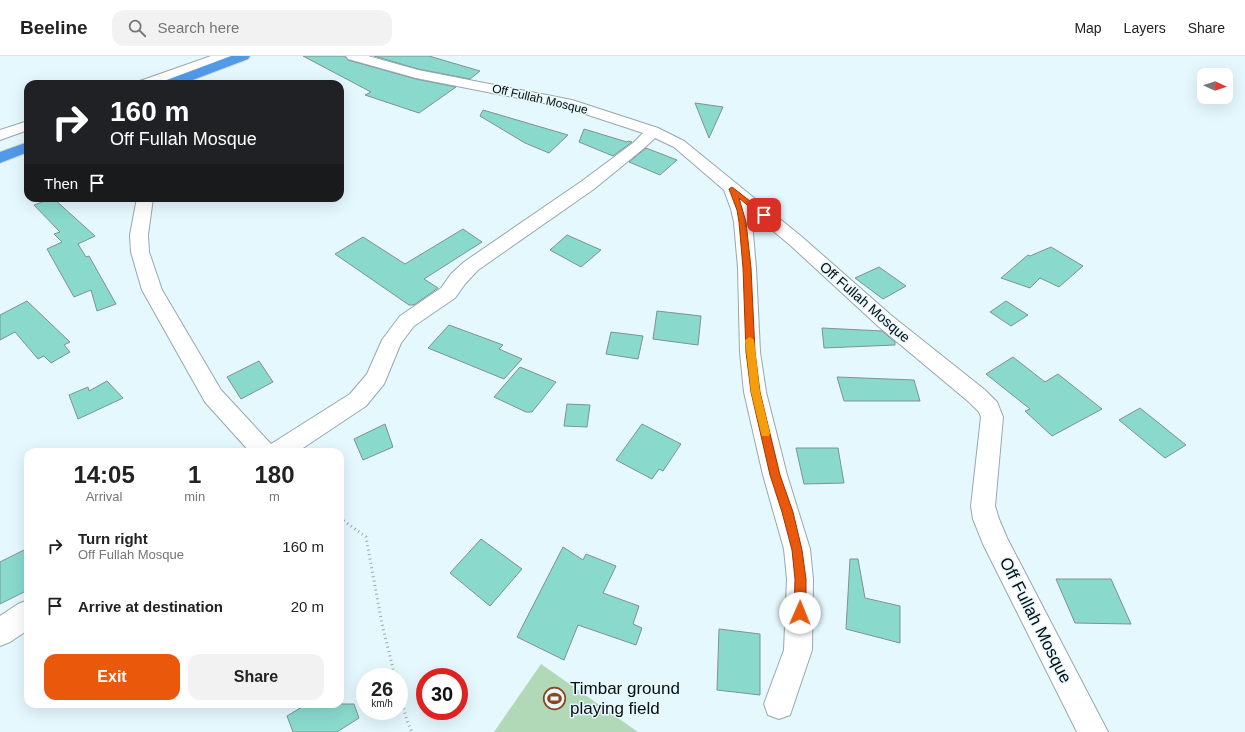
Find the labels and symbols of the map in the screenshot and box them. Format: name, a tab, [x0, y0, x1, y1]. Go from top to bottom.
north arrow	[1197, 68, 1233, 104]
street label: Off Fullah Mosque	[491, 81, 590, 117]
pin	[747, 198, 781, 232]
street label: Off Fullah Mosque	[817, 259, 913, 346]
street label: Off Fullah Mosque	[996, 554, 1075, 686]
position arrow	[779, 592, 821, 634]
speed limit sign: 30	[416, 668, 468, 720]
place label: Timbar ground playing field	[570, 679, 680, 718]
sports icon: Timbar ground playing field	[541, 685, 567, 711]

